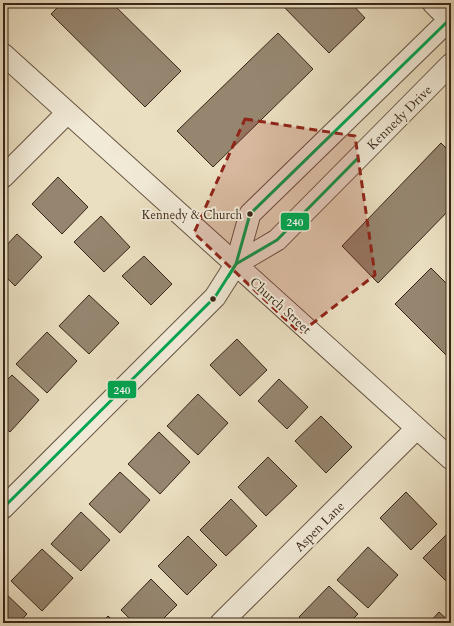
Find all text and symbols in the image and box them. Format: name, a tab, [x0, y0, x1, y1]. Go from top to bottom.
street label: Kennedy Drive	[363, 81, 436, 154]
place label: Kennedy & Church	[142, 207, 242, 223]
marker: Kennedy & Church	[245, 209, 255, 219]
line badge: 240	[280, 212, 310, 231]
text: 240	[287, 215, 304, 230]
street label: Church Street	[246, 273, 315, 338]
unlabelled marker	[208, 294, 218, 304]
line badge: 240	[107, 380, 137, 399]
text: 240	[114, 383, 131, 398]
street label: Aspen Lane	[291, 498, 349, 556]

